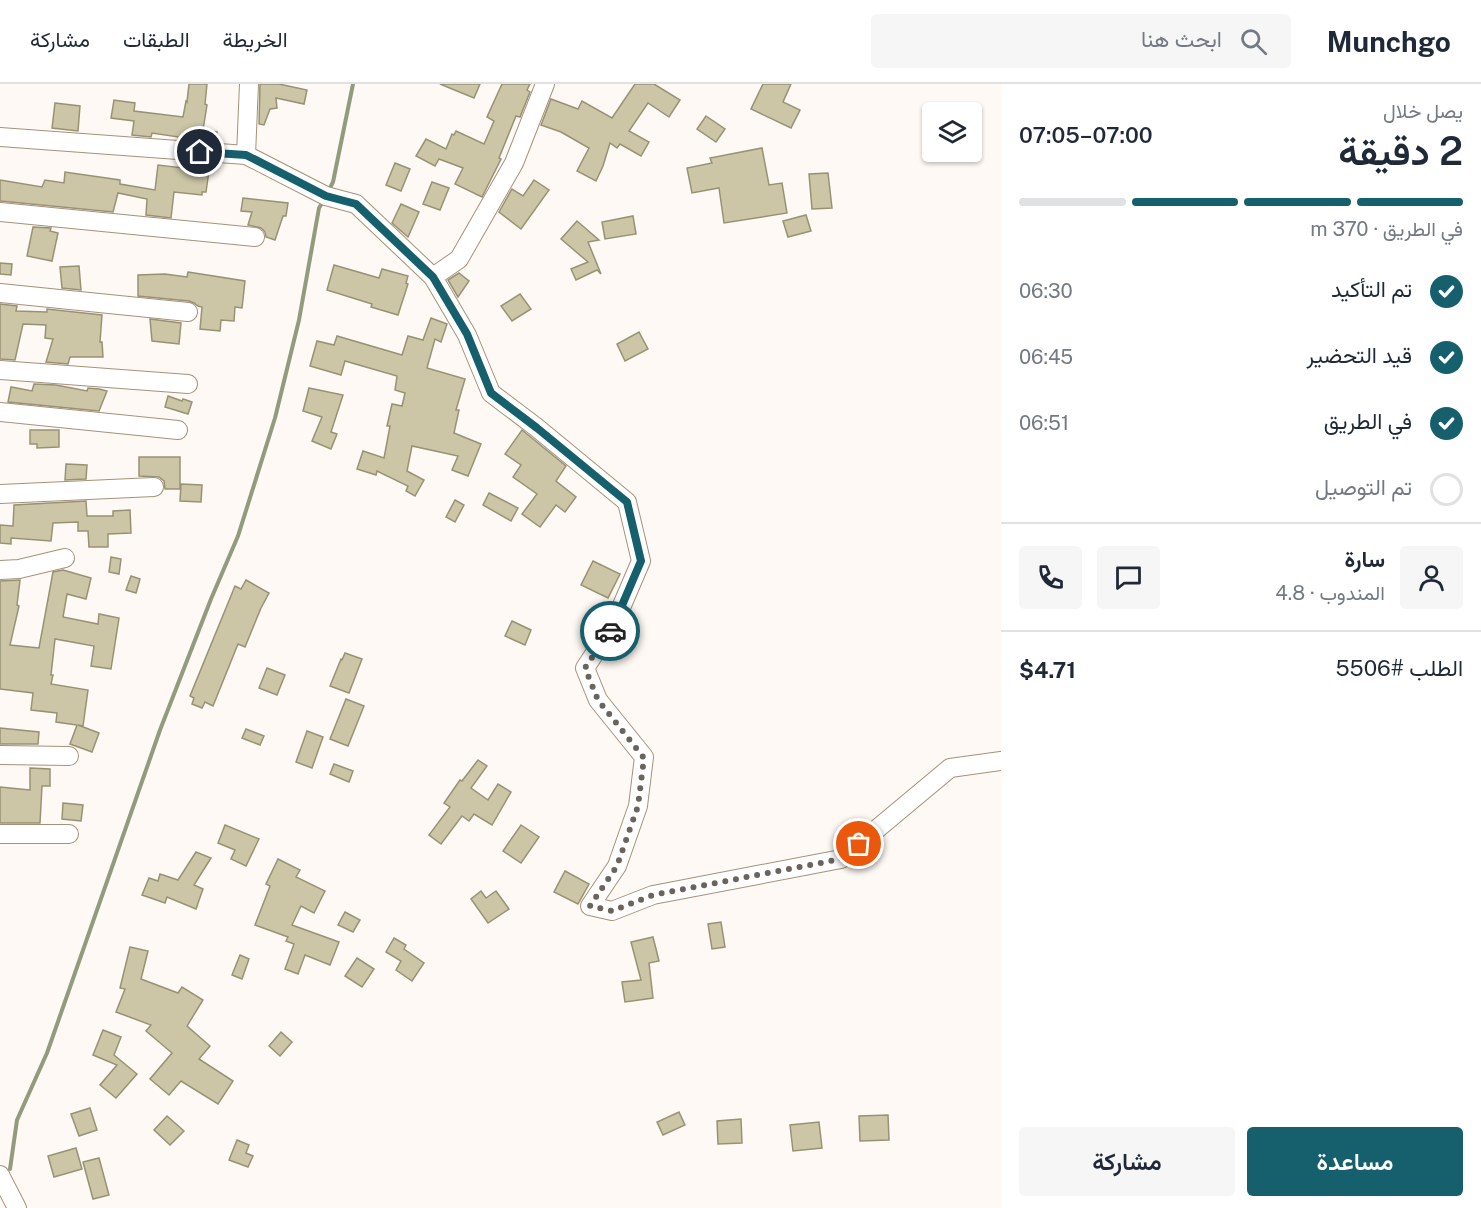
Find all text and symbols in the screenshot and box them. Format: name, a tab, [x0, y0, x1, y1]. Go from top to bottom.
search box	[871, 14, 1291, 68]
icon: search	[1237, 25, 1270, 58]
text: Munchgo	[1327, 25, 1451, 58]
text: ابحث هنا	[1141, 26, 1222, 52]
text: مشاركة	[30, 27, 90, 52]
text: الطبقات	[123, 27, 190, 52]
text: الخريطة	[223, 27, 288, 52]
text: يصل خلال	[1383, 99, 1463, 123]
map controls	[922, 102, 982, 162]
button: layers	[922, 102, 982, 162]
text: 07:00–07:05	[1019, 122, 1153, 148]
pin	[174, 126, 225, 177]
text: 2 دقيقة	[1338, 128, 1463, 174]
icon: home	[183, 135, 216, 168]
text: في الطريق · 370 m	[1310, 217, 1463, 241]
icon: check	[1430, 275, 1463, 308]
text: تم التأكيد	[1331, 276, 1412, 302]
text: 06:30	[1019, 279, 1073, 303]
icon: check	[1430, 341, 1463, 374]
text: قيد التحضير	[1306, 342, 1412, 368]
text: 06:45	[1019, 345, 1073, 369]
icon: check	[1430, 407, 1463, 440]
text: في الطريق	[1324, 408, 1412, 434]
text: 06:51	[1019, 411, 1069, 435]
text: تم التوصيل	[1315, 474, 1412, 500]
button: phone	[1019, 546, 1082, 609]
button: chat	[1097, 546, 1160, 609]
text: سارة	[1344, 546, 1385, 572]
button: person	[1400, 546, 1463, 609]
text: المندوب · 4.8	[1275, 581, 1385, 605]
courier	[580, 601, 640, 661]
icon: car	[594, 615, 627, 648]
text: الطلب #5506	[1335, 655, 1463, 681]
text: $4.71	[1019, 657, 1076, 683]
pin	[833, 818, 884, 869]
icon: bag	[842, 827, 875, 860]
button: مشاركة	[1019, 1127, 1235, 1196]
button: مساعدة	[1247, 1127, 1463, 1196]

